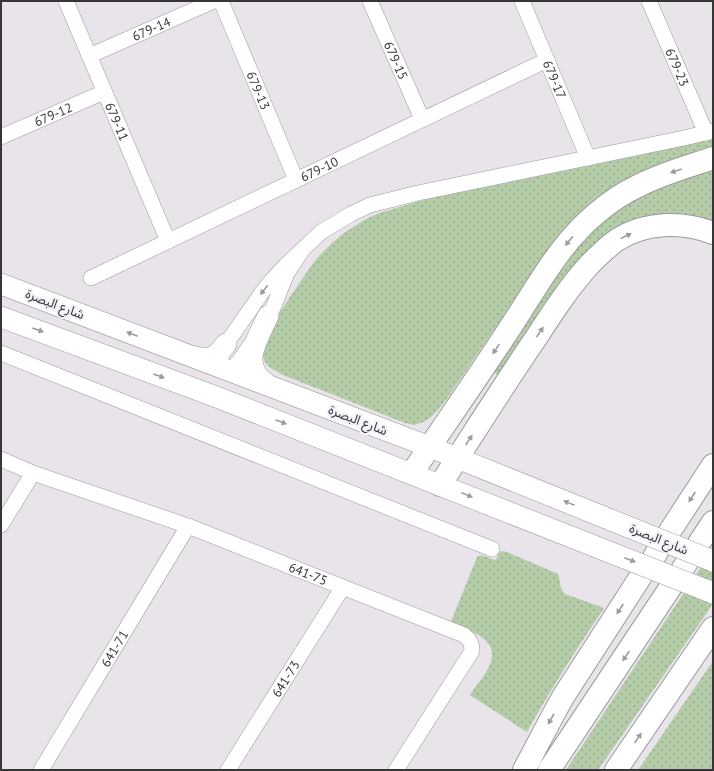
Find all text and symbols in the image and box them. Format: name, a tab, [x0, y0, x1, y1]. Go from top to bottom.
street label: 679-14	[129, 13, 173, 44]
street label: 679-15	[380, 39, 412, 82]
street label: 679-23	[662, 45, 693, 89]
street label: 679-17	[539, 58, 571, 101]
street label: 679-13	[243, 69, 274, 112]
street label: 679-12	[31, 98, 75, 130]
street label: 679-11	[102, 100, 133, 143]
street label: 679-10	[297, 153, 341, 185]
one-way arrow	[670, 168, 682, 174]
one-way arrow	[620, 233, 631, 239]
one-way arrow	[565, 236, 574, 247]
street label: شارع البصرة	[22, 285, 87, 325]
one-way arrow	[260, 285, 269, 296]
one-way arrow	[536, 326, 544, 337]
one-way arrow	[32, 328, 44, 334]
one-way arrow	[125, 330, 137, 336]
one-way arrow	[492, 343, 500, 354]
one-way arrow	[154, 373, 166, 379]
street label: شارع البصرة	[325, 401, 390, 441]
one-way arrow	[275, 420, 287, 426]
one-way arrow	[465, 434, 472, 446]
one-way arrow	[688, 492, 696, 503]
one-way arrow	[461, 493, 473, 499]
one-way arrow	[563, 500, 575, 506]
street label: شارع البصرة	[626, 520, 691, 560]
one-way arrow	[625, 557, 636, 563]
street label: 641-75	[286, 558, 330, 589]
one-way arrow	[616, 604, 624, 614]
street label: 641-71	[97, 627, 132, 670]
one-way arrow	[622, 650, 630, 661]
street label: 641-73	[268, 657, 303, 700]
one-way arrow	[547, 713, 554, 725]
one-way arrow	[634, 733, 642, 743]

